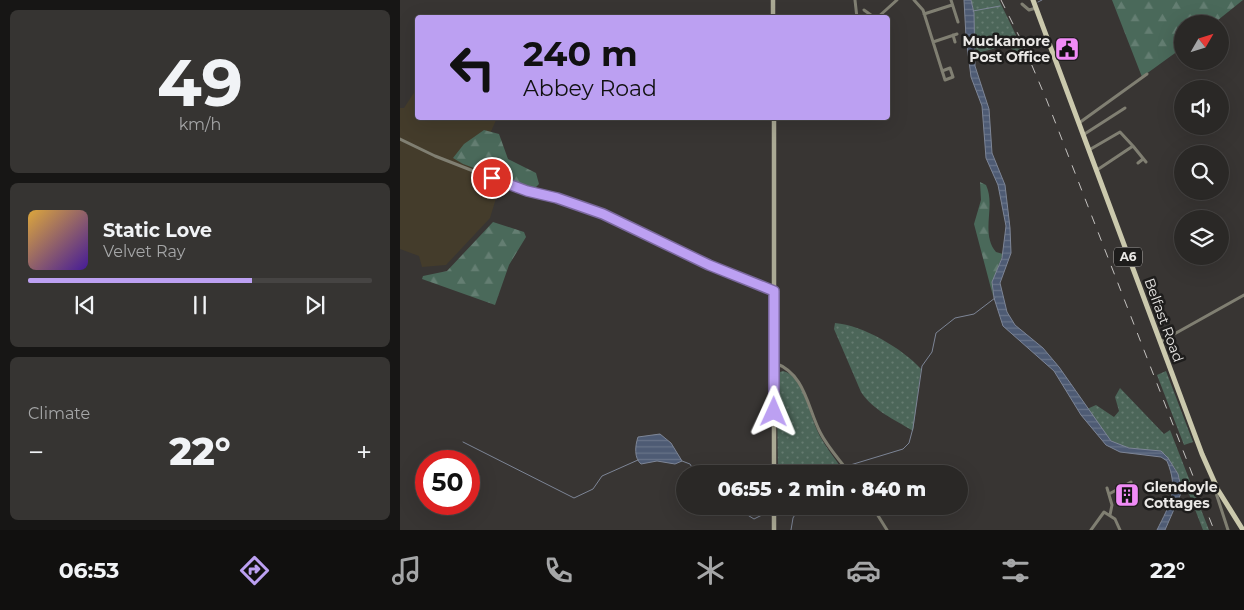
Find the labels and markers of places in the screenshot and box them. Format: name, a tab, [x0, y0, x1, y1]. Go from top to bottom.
place label: Muckamore Post Office	[962, 32, 1050, 66]
public building icon: Muckamore Post Office	[1054, 36, 1080, 62]
pin	[471, 157, 513, 199]
place label: Glendoyle Cottages	[1144, 478, 1218, 512]
building icon: Glendoyle Cottages	[1114, 482, 1140, 508]

